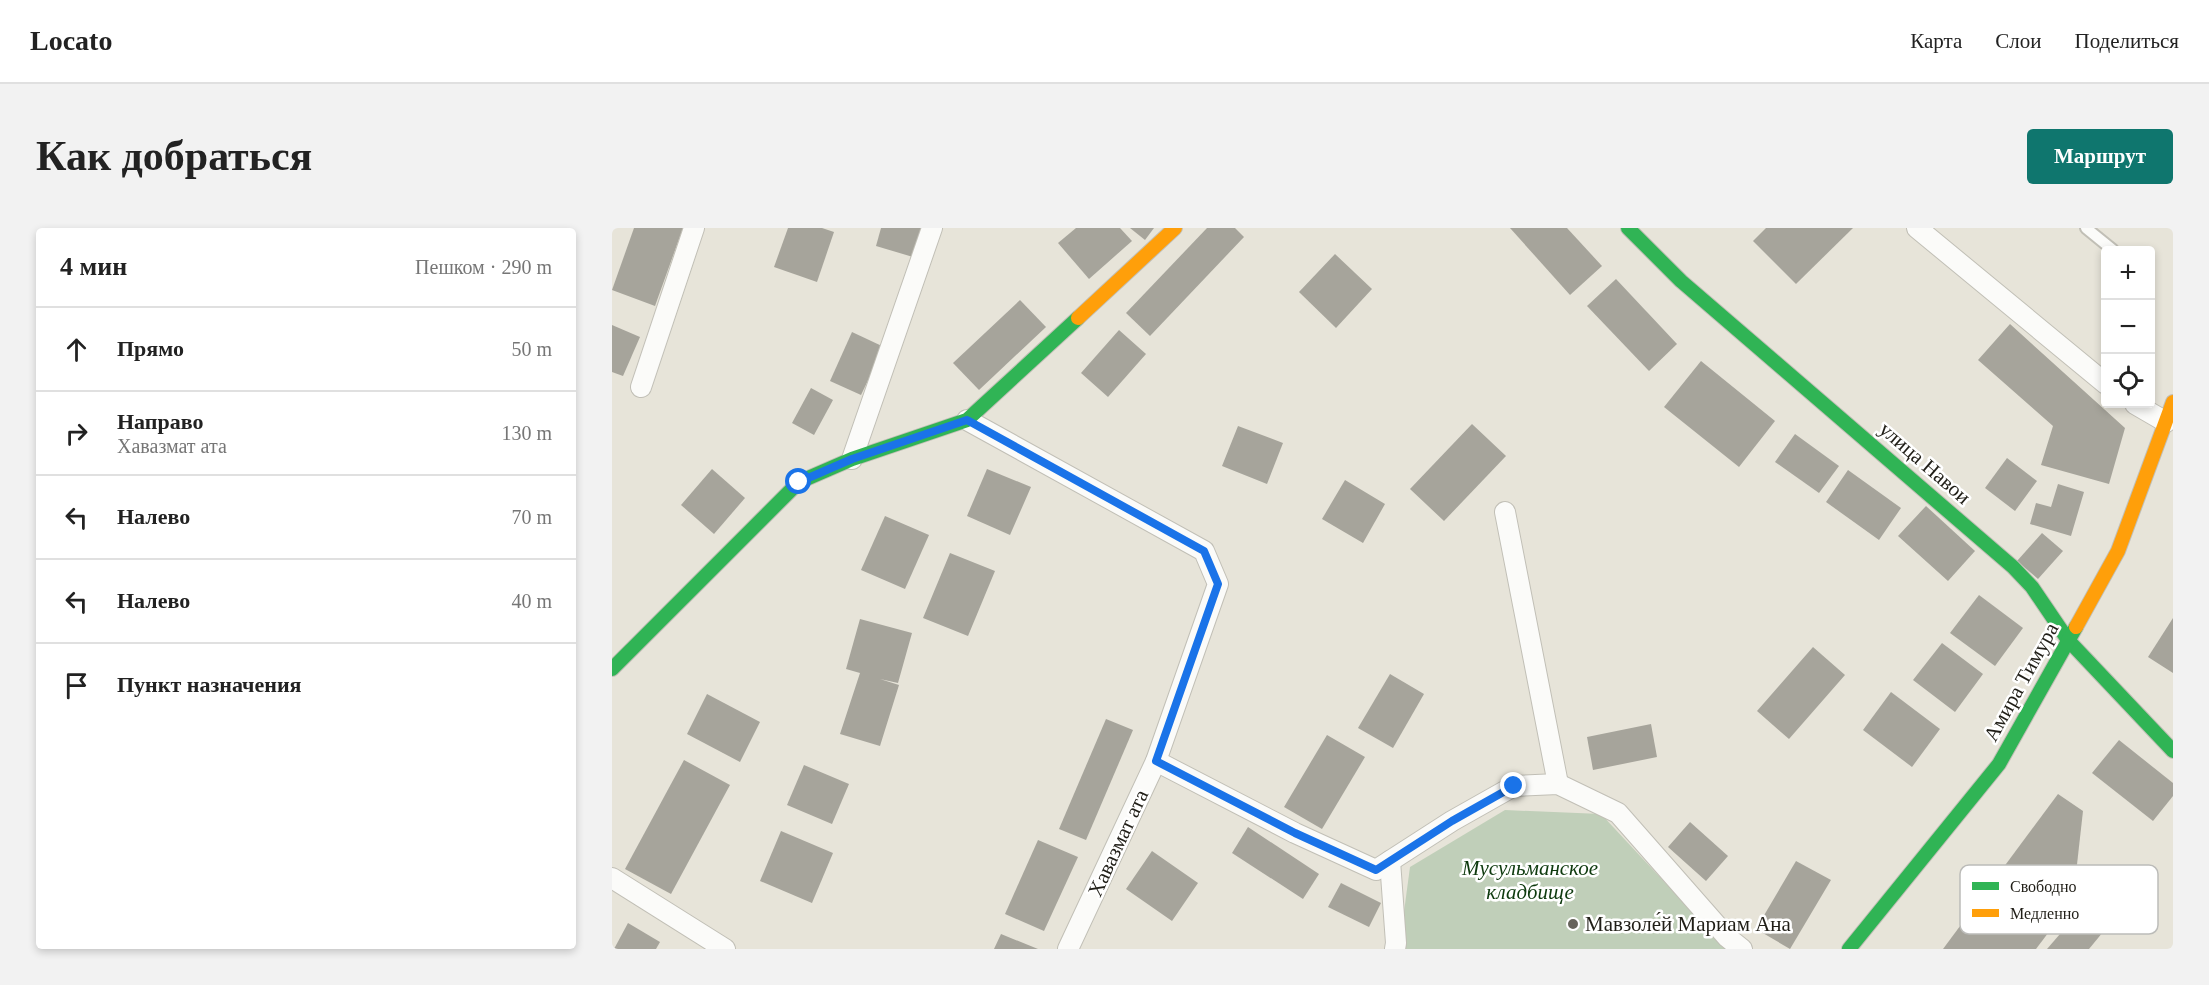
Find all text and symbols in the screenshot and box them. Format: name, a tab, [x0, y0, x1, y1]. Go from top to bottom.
text: Locato	[30, 25, 112, 56]
text: Карта	[1910, 29, 1962, 53]
text: Слои	[1995, 29, 2041, 53]
text: Поделиться	[2074, 29, 2179, 53]
button: Маршрут	[2027, 129, 2173, 184]
text: Как добраться	[36, 133, 312, 179]
map controls	[2101, 246, 2155, 408]
button: +	[2101, 246, 2155, 300]
text: 4 мин	[60, 252, 127, 281]
text: Пешком · 290 m	[415, 256, 552, 278]
button: −	[2101, 300, 2155, 354]
icon: ahead	[60, 333, 93, 366]
text: Прямо	[117, 336, 184, 361]
text: 50 m	[511, 338, 552, 360]
button: locate	[2101, 354, 2155, 408]
text: Направо	[117, 409, 203, 434]
icon: right	[60, 417, 93, 450]
street label: улица Навои	[1874, 417, 1976, 509]
text: 130 m	[501, 422, 552, 444]
text: Хавазмат ата	[117, 435, 227, 457]
route start	[785, 468, 811, 494]
icon: left	[60, 501, 93, 534]
text: Налево	[117, 504, 190, 529]
text: 70 m	[511, 506, 552, 528]
icon: left	[60, 585, 93, 618]
text: Налево	[117, 588, 190, 613]
text: 40 m	[511, 590, 552, 612]
street label: Амира Тимура	[1979, 618, 2064, 746]
icon: arrive	[60, 669, 93, 702]
text: Пункт назначения	[117, 672, 302, 697]
route end	[1500, 772, 1526, 798]
street label: Хавазмат ата	[1083, 785, 1154, 900]
park label: Мусульманское кладбище	[1461, 856, 1598, 904]
legend	[1960, 865, 2158, 934]
text: Свободно	[2010, 878, 2077, 896]
text: Медленно	[2010, 905, 2079, 923]
place label: Мавзоле́й Мариам Ана	[1585, 912, 1792, 936]
marker: Мавзоле́й Мариам Ана	[1566, 917, 1580, 931]

